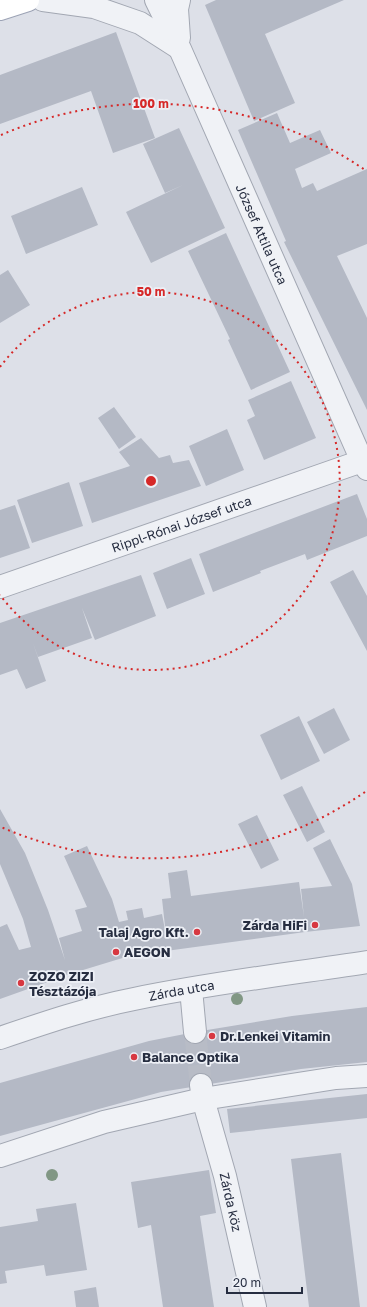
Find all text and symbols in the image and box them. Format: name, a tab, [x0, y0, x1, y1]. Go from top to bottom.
text: 100 m	[133, 96, 169, 111]
street label: József Attila utca	[233, 181, 291, 287]
text: 50 m	[137, 284, 165, 299]
centre of rings	[144, 474, 158, 488]
street label: Rippl-Rónai József utca	[109, 492, 253, 556]
place label: Zárda HiFi	[243, 917, 307, 933]
marker: Zárda HiFi	[310, 920, 320, 930]
place label: Talaj Agro Kft.	[98, 924, 189, 940]
marker: Talaj Agro Kft.	[192, 927, 202, 937]
place label: AEGON	[124, 944, 171, 960]
marker: AEGON	[111, 947, 121, 957]
place label: ZOZO ZIZI Tésztázója	[29, 968, 97, 999]
street label: Zárda utca	[147, 977, 215, 1004]
marker: ZOZO ZIZI Tésztázója	[16, 978, 26, 988]
place label: Dr.Lenkei Vitamin	[220, 1028, 330, 1044]
marker: Dr.Lenkei Vitamin	[207, 1031, 217, 1041]
place label: Balance Optika	[142, 1049, 239, 1065]
marker: Balance Optika	[129, 1052, 139, 1062]
street label: Zárda köz	[216, 1171, 246, 1234]
scale bar	[227, 1269, 302, 1295]
text: 20 m	[233, 1275, 261, 1290]

